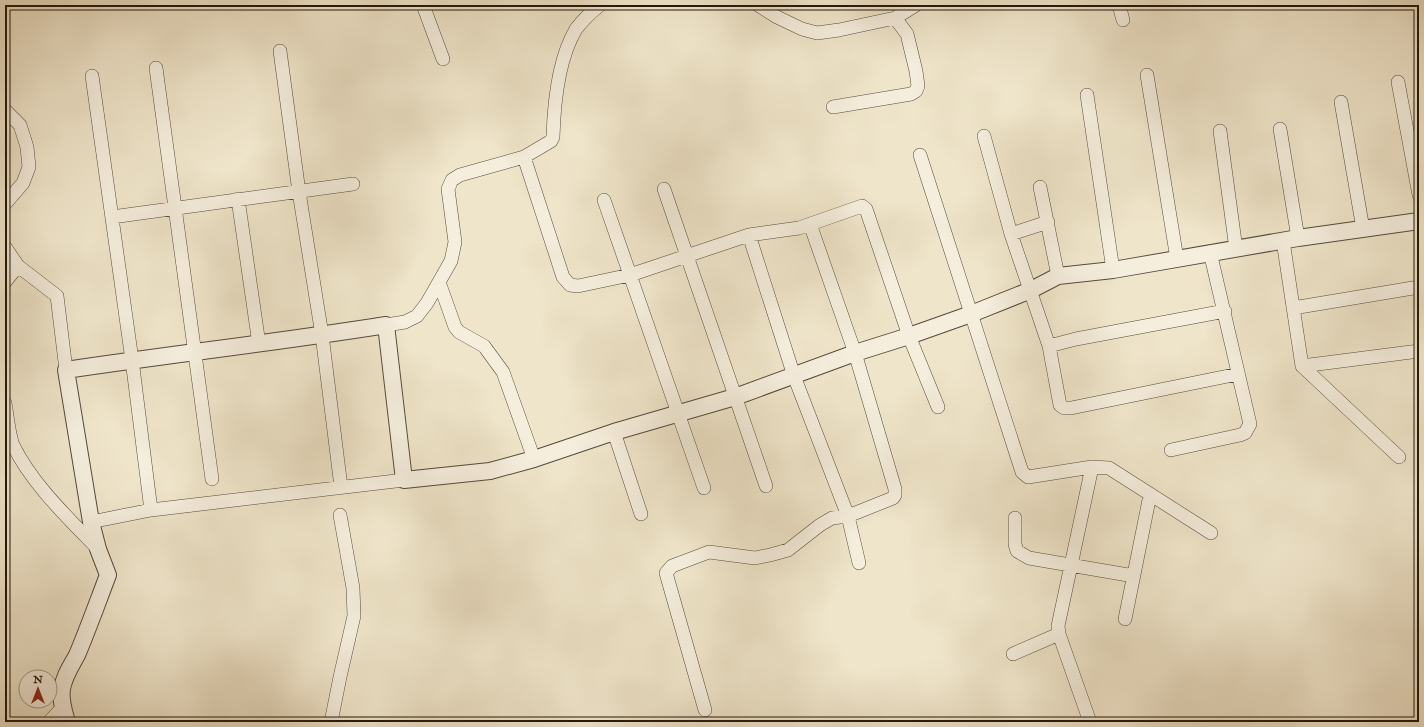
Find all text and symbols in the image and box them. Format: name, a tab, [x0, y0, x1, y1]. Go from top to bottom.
north arrow	[18, 669, 58, 709]
text: N	[32, 673, 43, 687]

